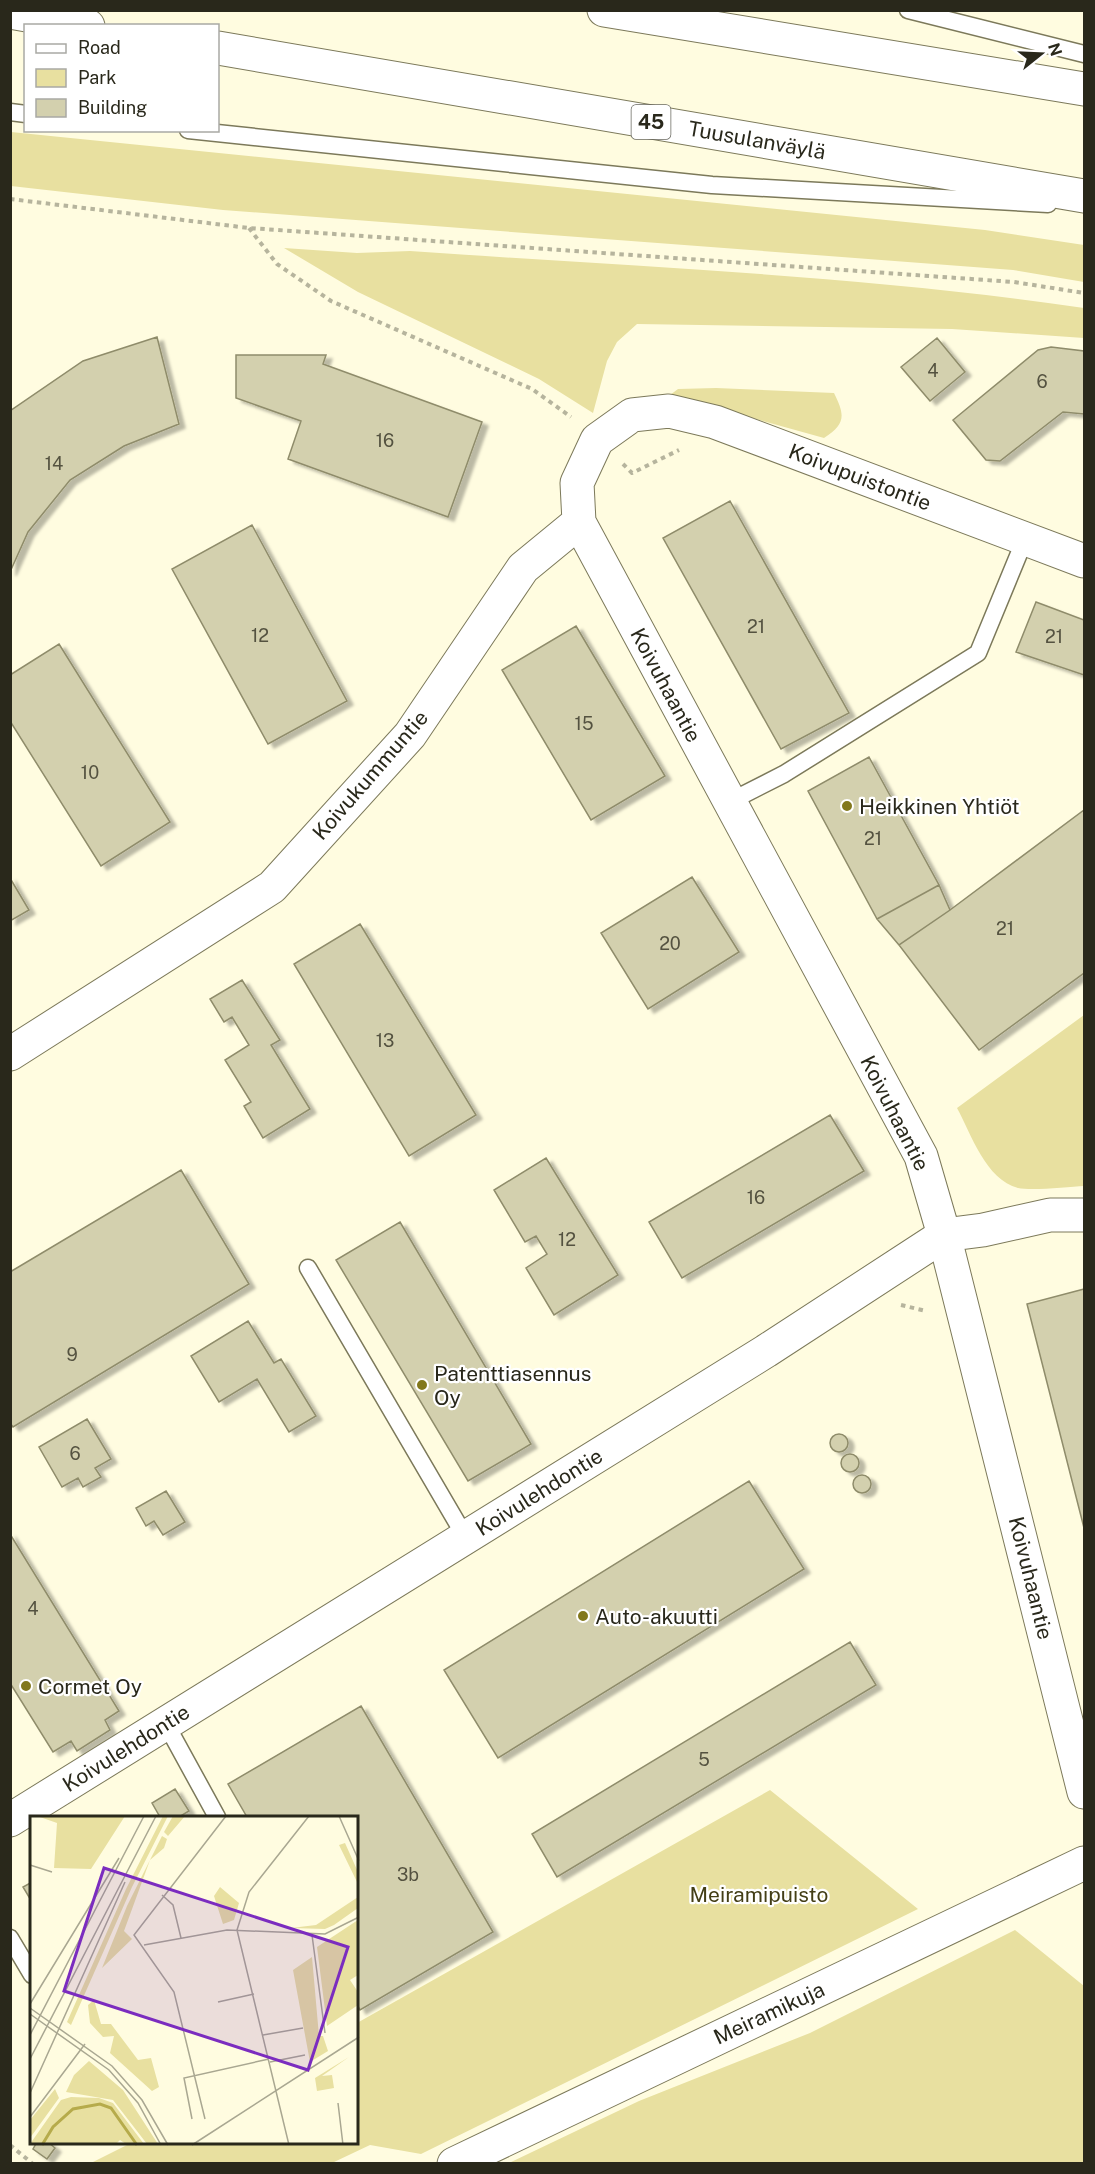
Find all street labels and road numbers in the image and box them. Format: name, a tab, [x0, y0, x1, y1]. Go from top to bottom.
road number: 45	[632, 105, 670, 139]
street label: Tuusulanväylä	[686, 116, 828, 164]
street label: Koivupuistontie	[785, 438, 935, 516]
street label: Koivuhaantie	[625, 624, 707, 746]
street label: Koivukummuntie	[307, 705, 433, 845]
street label: Koivuhaantie	[855, 1051, 935, 1175]
street label: Koivulehdontie	[471, 1443, 607, 1541]
street label: Koivuhaantie	[1004, 1514, 1058, 1642]
street label: Koivulehdontie	[58, 1699, 194, 1797]
street label: Meiramikuja	[710, 1976, 828, 2050]

